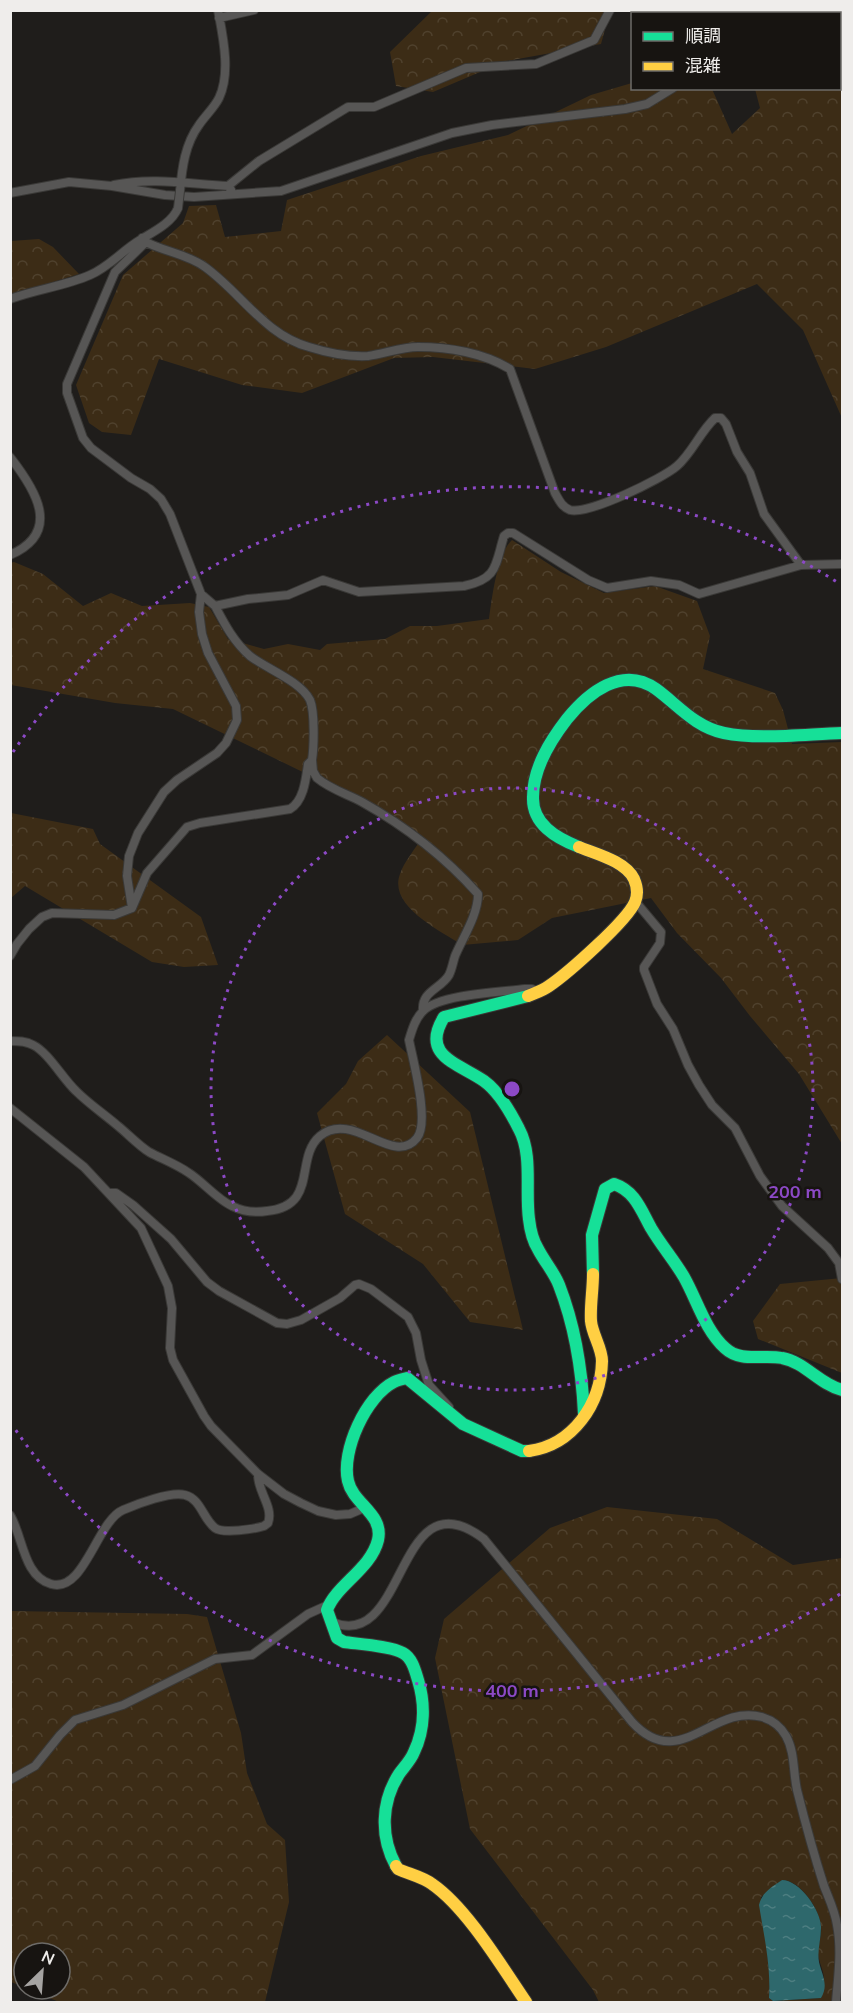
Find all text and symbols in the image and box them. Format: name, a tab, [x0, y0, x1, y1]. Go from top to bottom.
legend	[631, 12, 841, 90]
text: 順調	[685, 24, 721, 47]
text: 混雑	[685, 54, 721, 77]
centre of rings	[502, 1079, 522, 1099]
text: 200 m	[768, 1180, 822, 1203]
text: 400 m	[485, 1679, 539, 1702]
north arrow	[12, 1941, 72, 2001]
text: N	[39, 1946, 58, 1969]

